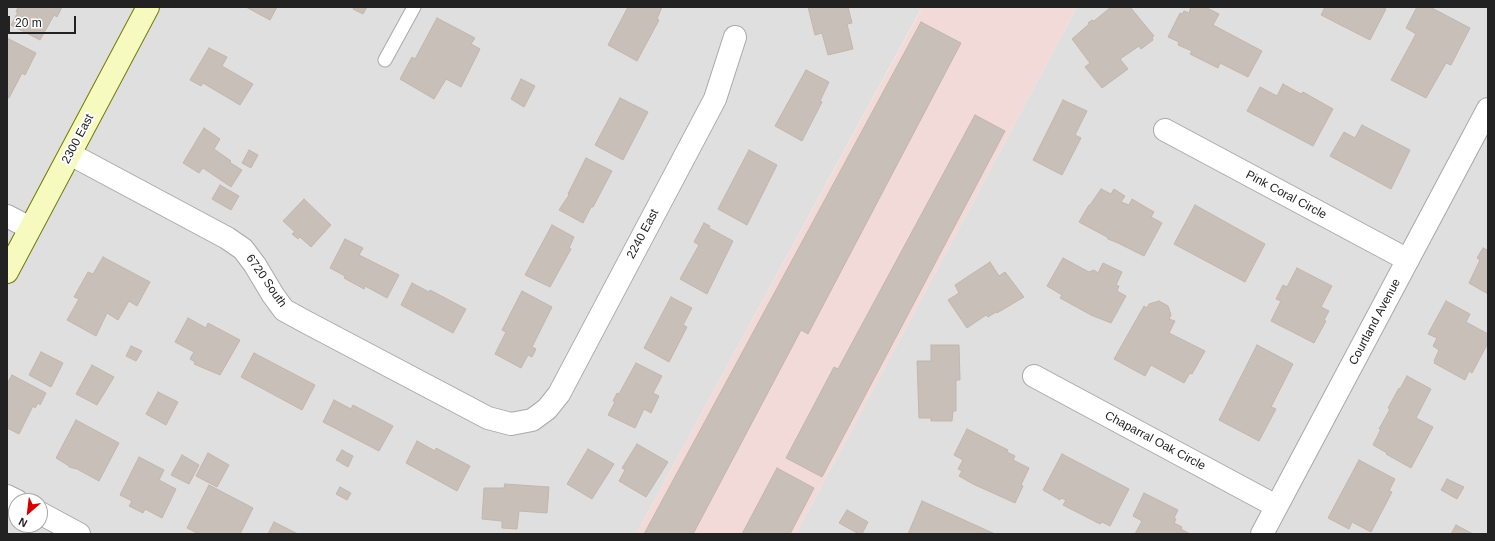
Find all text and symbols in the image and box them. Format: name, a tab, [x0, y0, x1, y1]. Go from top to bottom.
scale bar	[10, 8, 78, 34]
text: 20 m	[15, 16, 42, 30]
street label: 2300 East	[59, 112, 97, 166]
street label: Pink Coral Circle	[1243, 168, 1329, 222]
street label: 2240 East	[624, 207, 662, 261]
street label: 6720 South	[242, 252, 290, 310]
street label: Courtland Avenue	[1346, 276, 1404, 368]
street label: Chaparral Oak Circle	[1102, 408, 1208, 474]
north arrow	[8, 493, 48, 533]
text: N	[17, 516, 29, 530]

